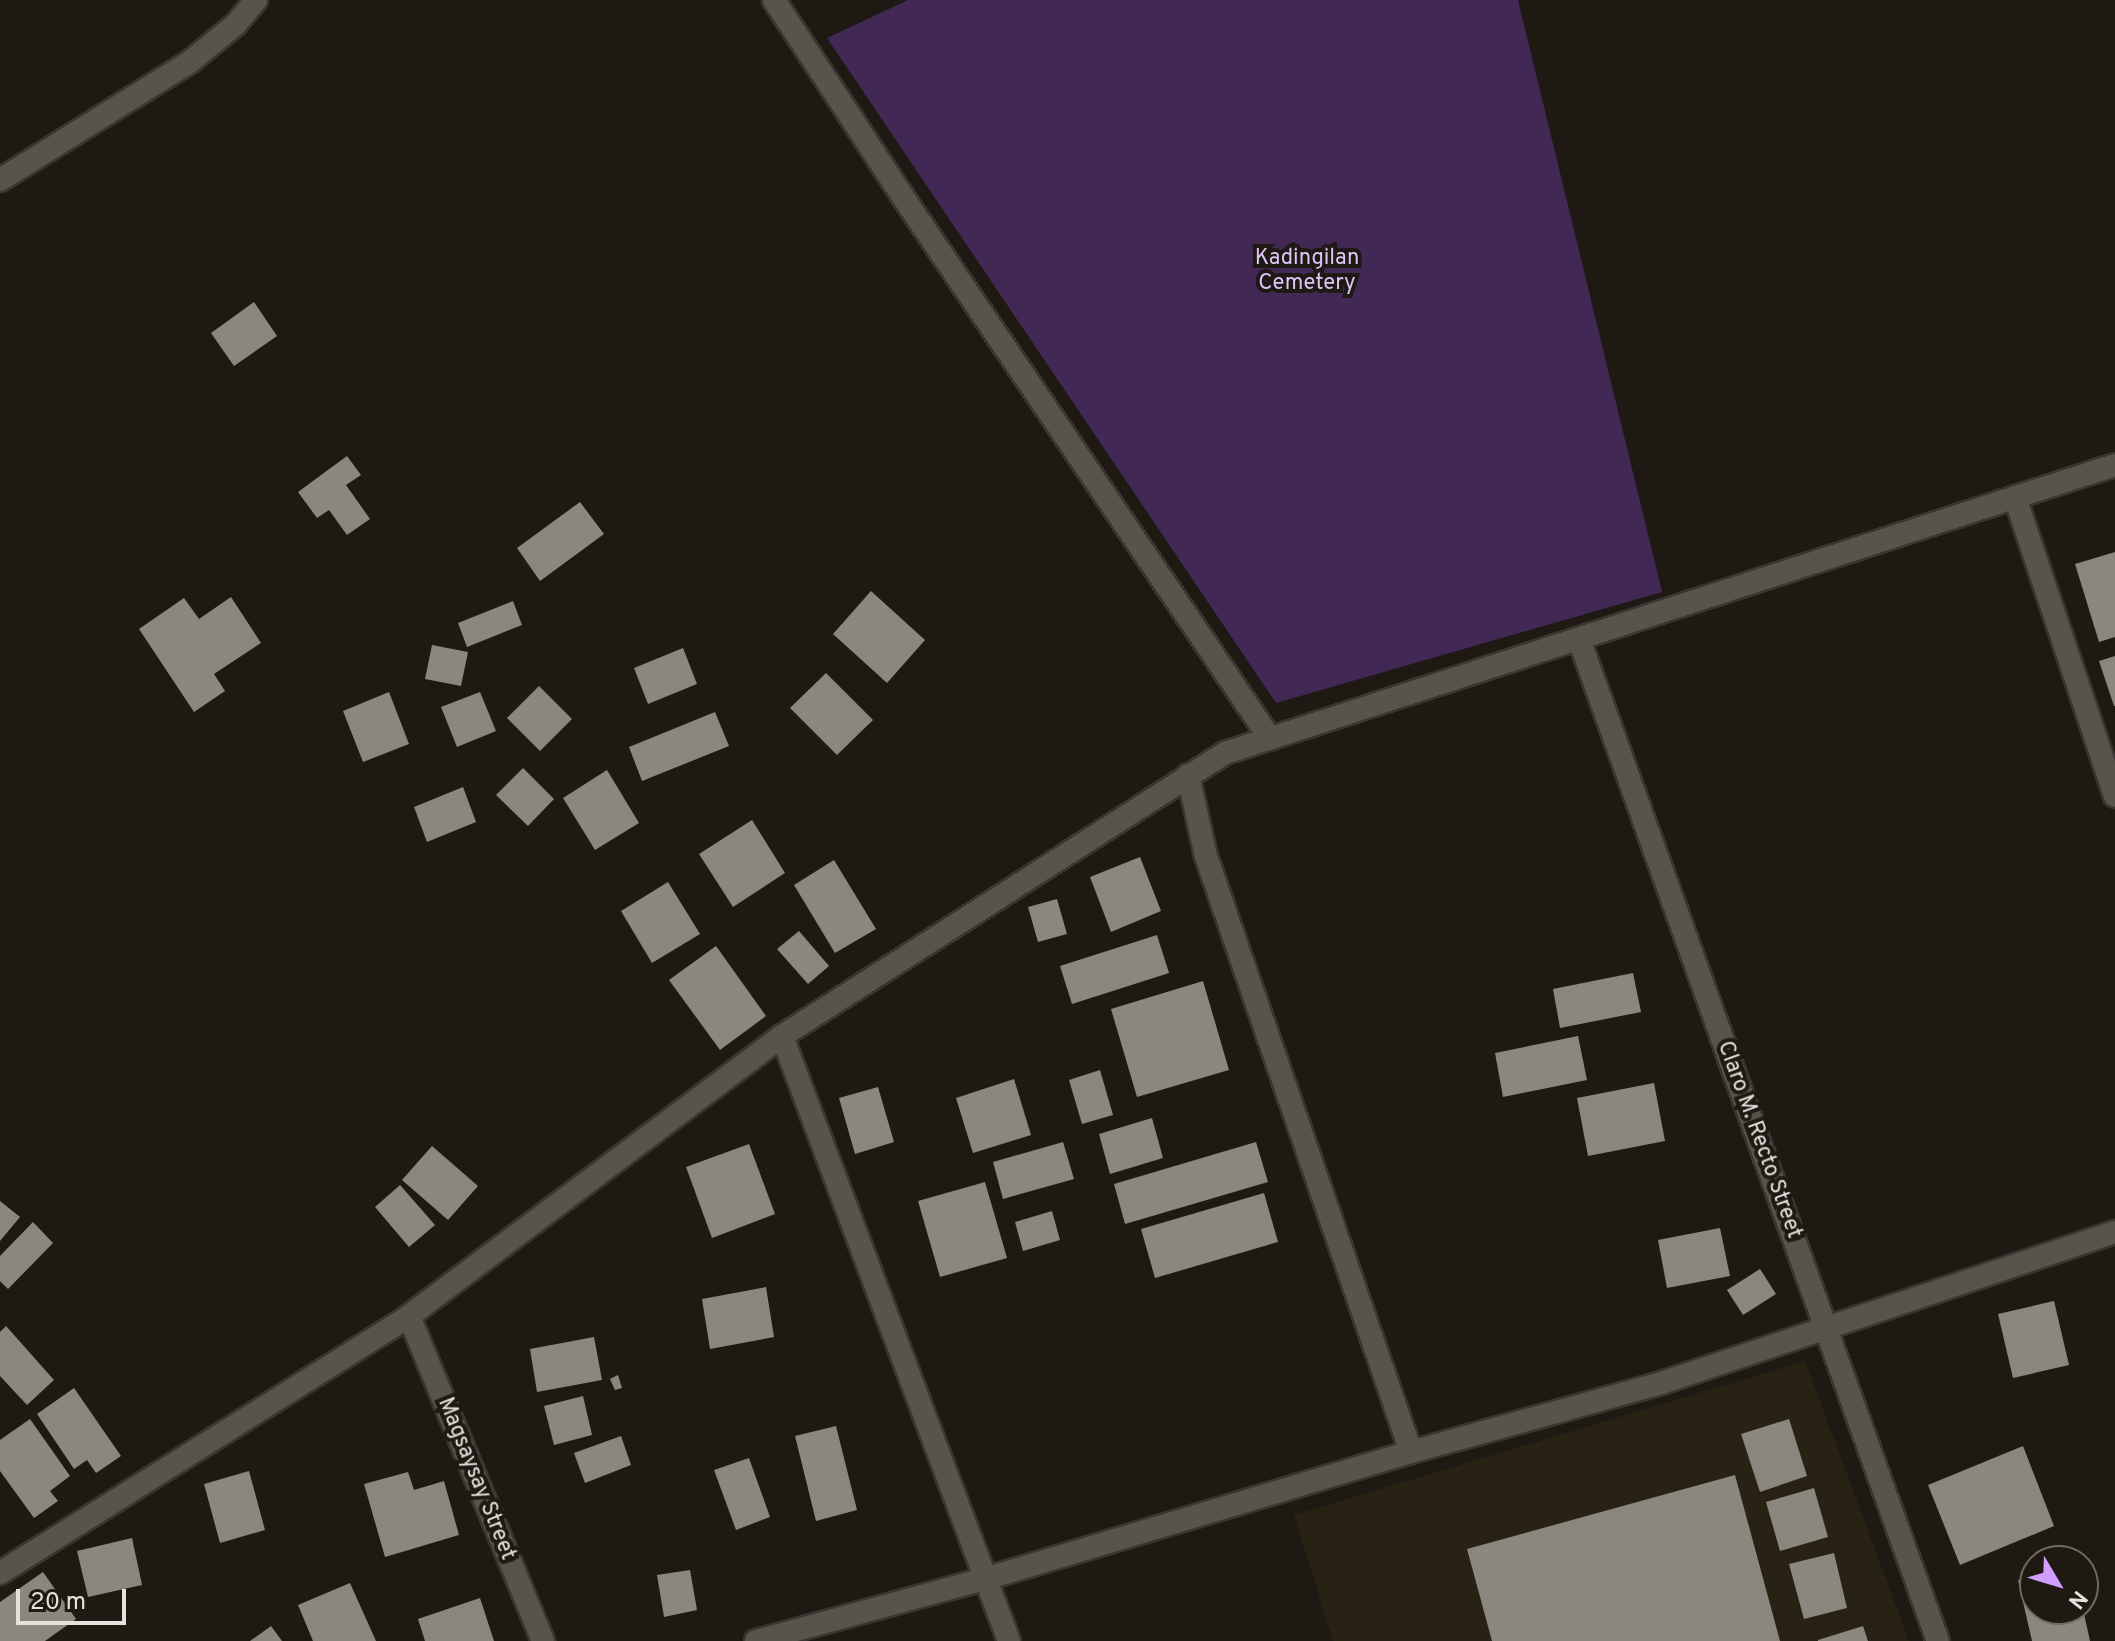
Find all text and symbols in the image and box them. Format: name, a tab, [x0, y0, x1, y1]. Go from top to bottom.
park label: Kadingilan Cemetery	[1255, 245, 1359, 296]
street label: Claro M. Recto Street	[1711, 1038, 1807, 1242]
street label: Magsaysay Street	[431, 1394, 521, 1564]
north arrow	[2019, 1545, 2099, 1625]
scale bar	[20, 1573, 130, 1623]
text: N	[2061, 1584, 2092, 1613]
text: 20 m	[30, 1588, 86, 1618]

